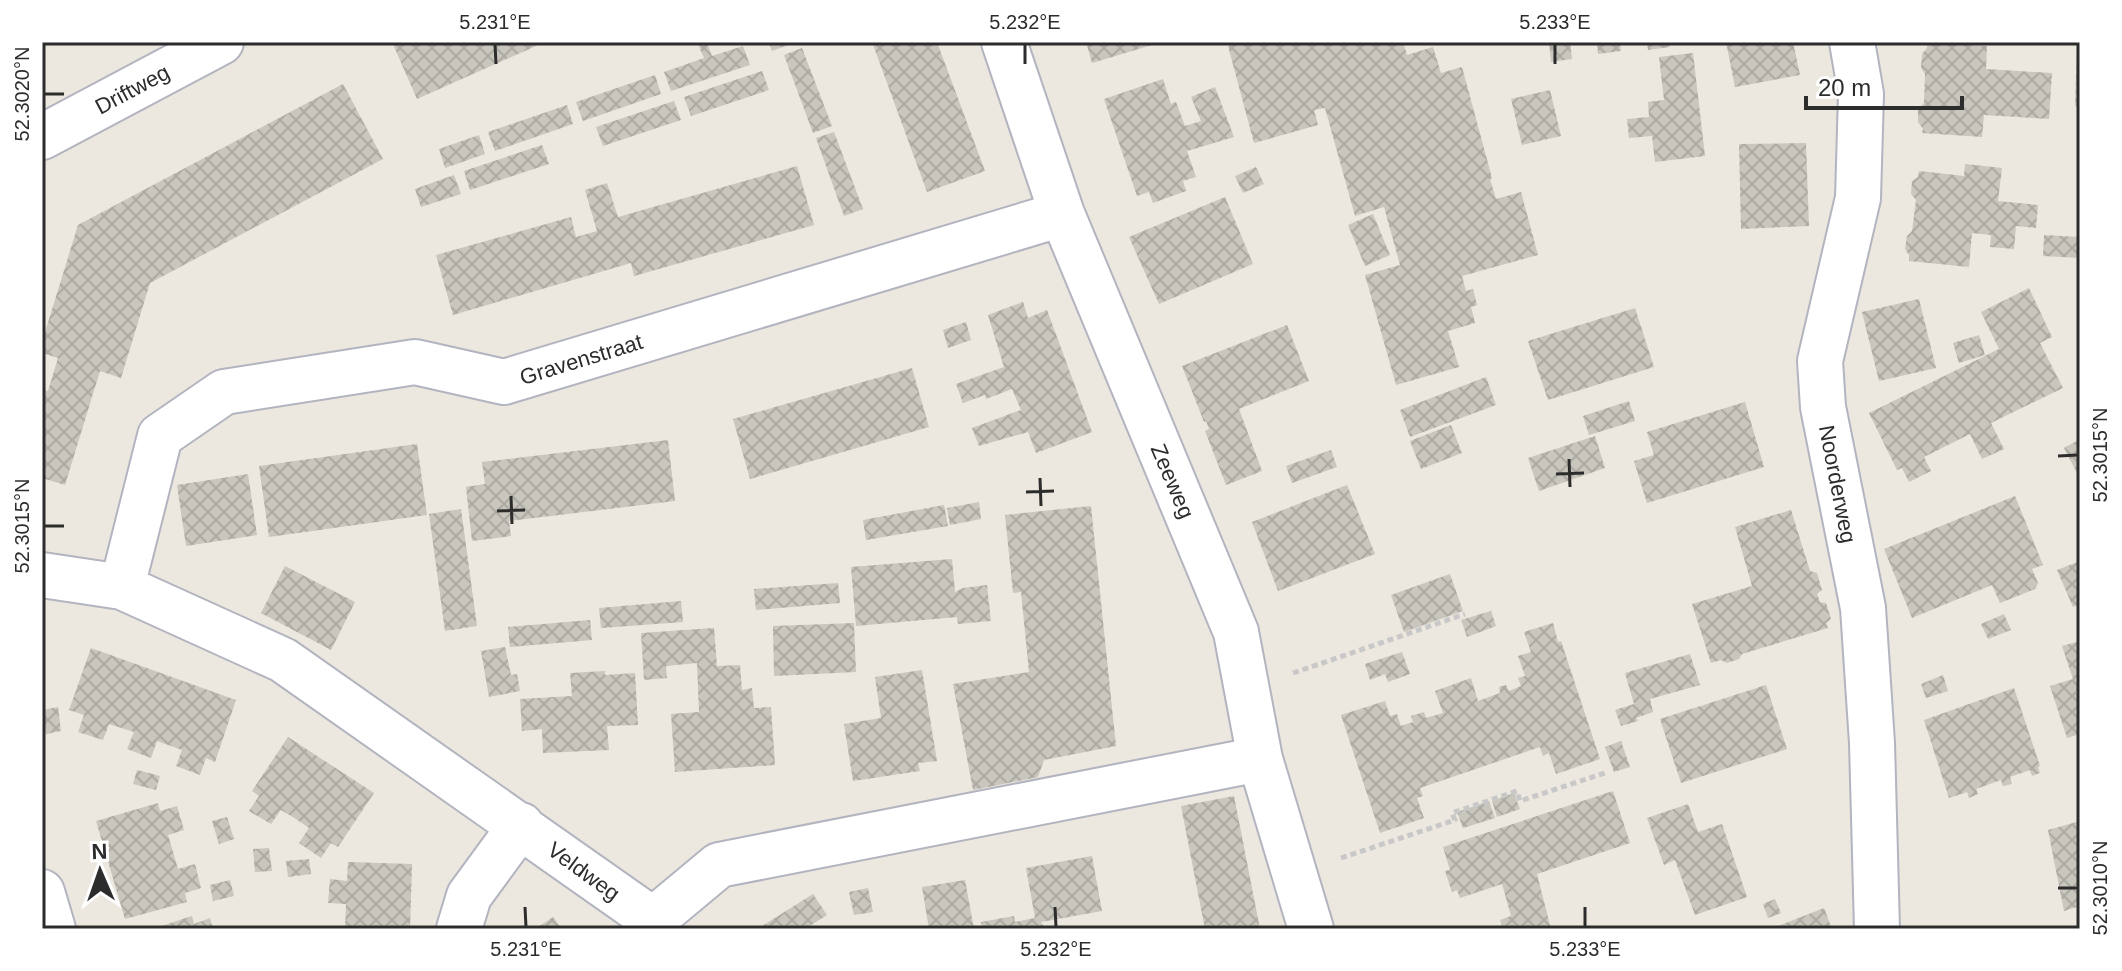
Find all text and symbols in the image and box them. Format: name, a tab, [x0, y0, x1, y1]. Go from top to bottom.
text: 5.231°E	[459, 11, 531, 33]
text: 5.232°E	[989, 11, 1061, 33]
text: 5.233°E	[1519, 11, 1591, 33]
text: 52.3020°N	[11, 47, 33, 141]
street label: Driftweg	[91, 59, 174, 119]
scale bar	[1806, 60, 1962, 110]
text: 20 m	[1818, 74, 1871, 101]
street label: Gravenstraat	[517, 329, 646, 390]
text: 52.3015°N	[2089, 408, 2111, 502]
street label: Noorderweg	[1814, 423, 1861, 545]
street label: Zeeweg	[1146, 440, 1199, 522]
text: 52.3015°N	[11, 479, 33, 573]
north arrow	[60, 831, 140, 911]
street label: Veldweg	[543, 837, 625, 906]
text: N	[91, 839, 108, 864]
text: 52.3010°N	[2089, 841, 2111, 935]
text: 5.231°E	[490, 938, 562, 960]
text: 5.232°E	[1020, 938, 1092, 960]
text: 5.233°E	[1549, 938, 1621, 960]

